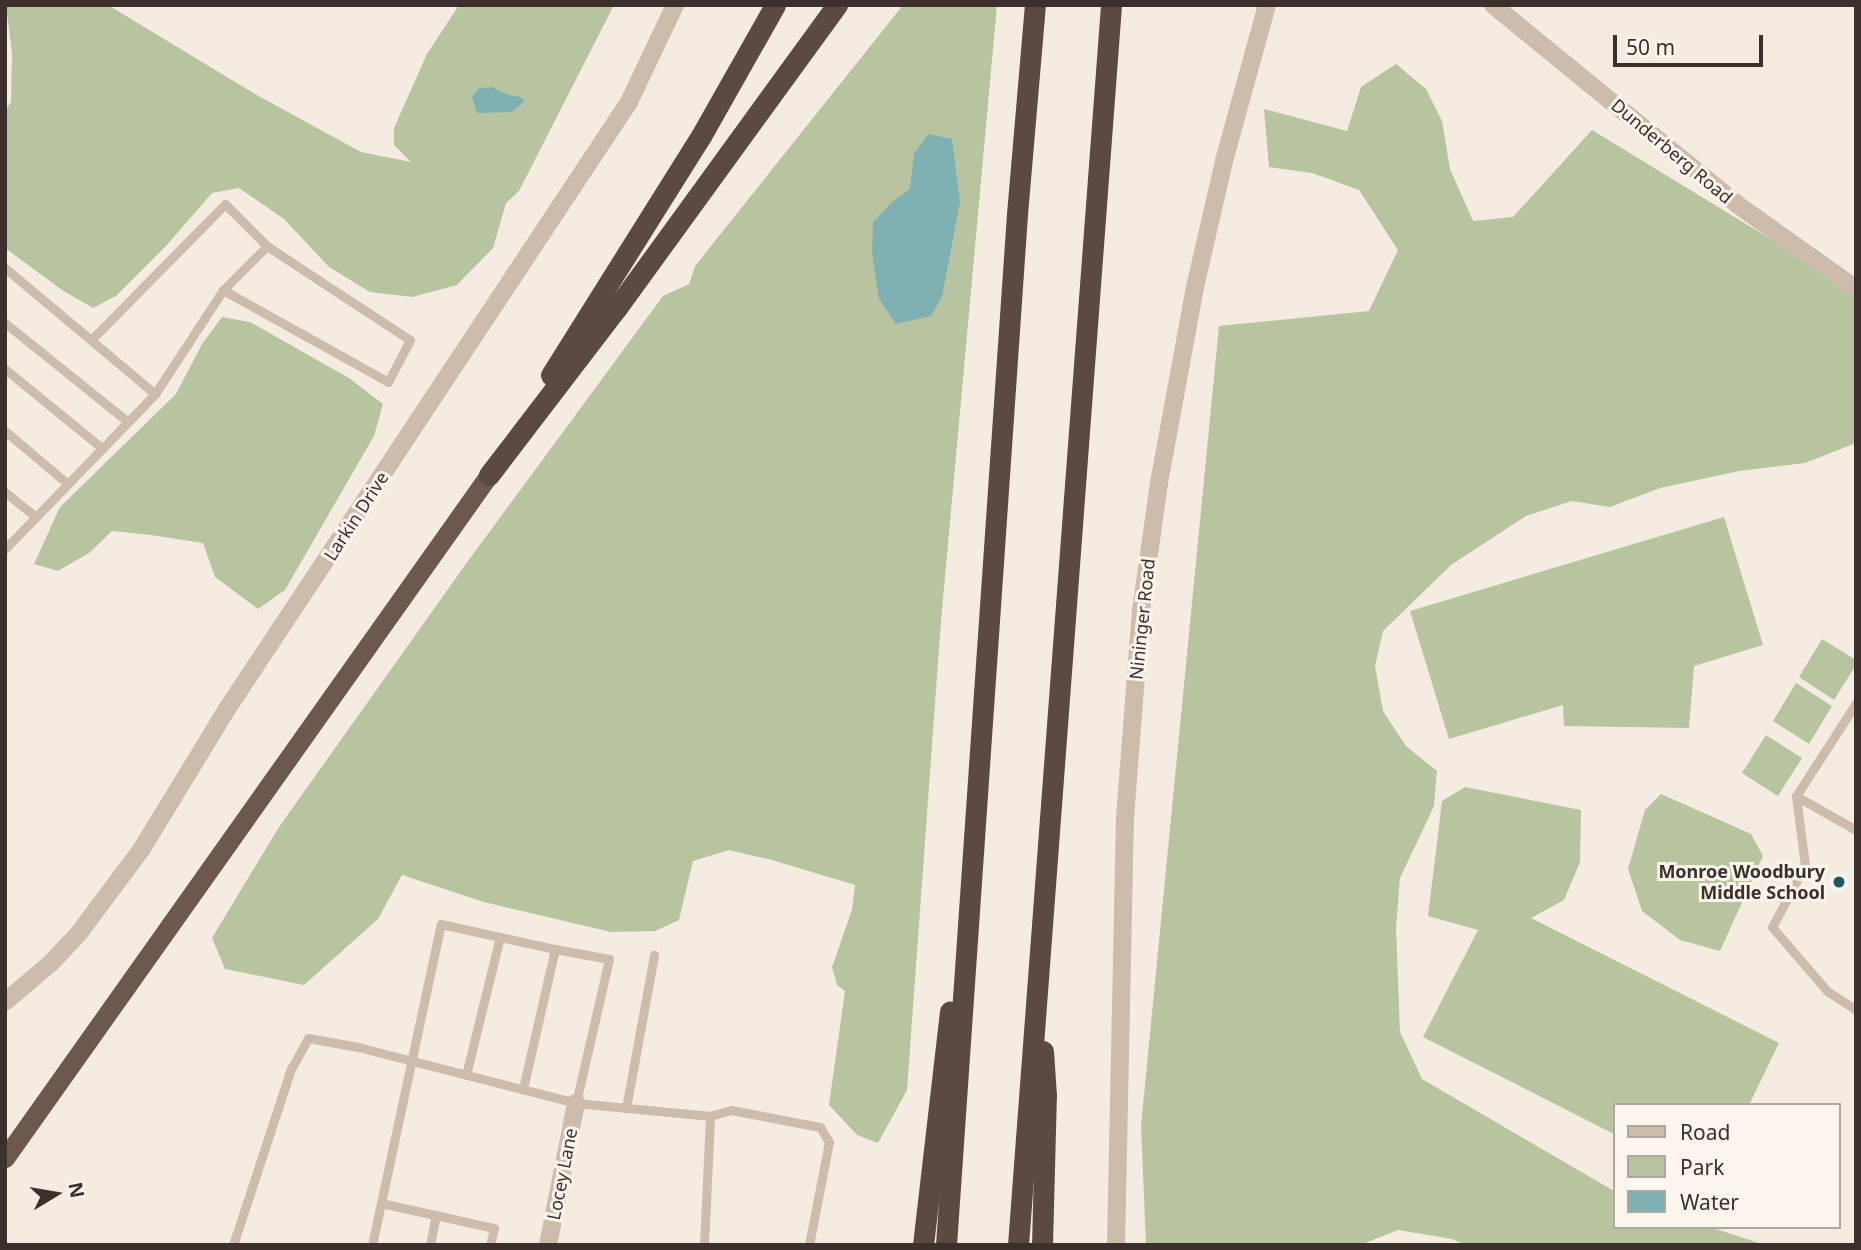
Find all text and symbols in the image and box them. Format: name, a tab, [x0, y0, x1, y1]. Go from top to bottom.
scale bar	[1616, 21, 1766, 65]
text: 50 m	[1626, 33, 1675, 61]
street label: Dunderberg Road	[1607, 94, 1737, 208]
street label: Larkin Drive	[319, 468, 393, 564]
street label: Nininger Road	[1125, 557, 1159, 681]
place label: Monroe Woodbury Middle School	[1658, 861, 1825, 903]
marker: Monroe Woodbury Middle School	[1831, 874, 1847, 890]
legend	[1612, 1103, 1840, 1229]
text: Road	[1680, 1118, 1730, 1146]
street label: Locey Lane	[542, 1126, 582, 1222]
text: Park	[1680, 1153, 1724, 1181]
north arrow	[21, 1159, 91, 1229]
text: N	[62, 1180, 91, 1200]
text: Water	[1680, 1188, 1739, 1216]

